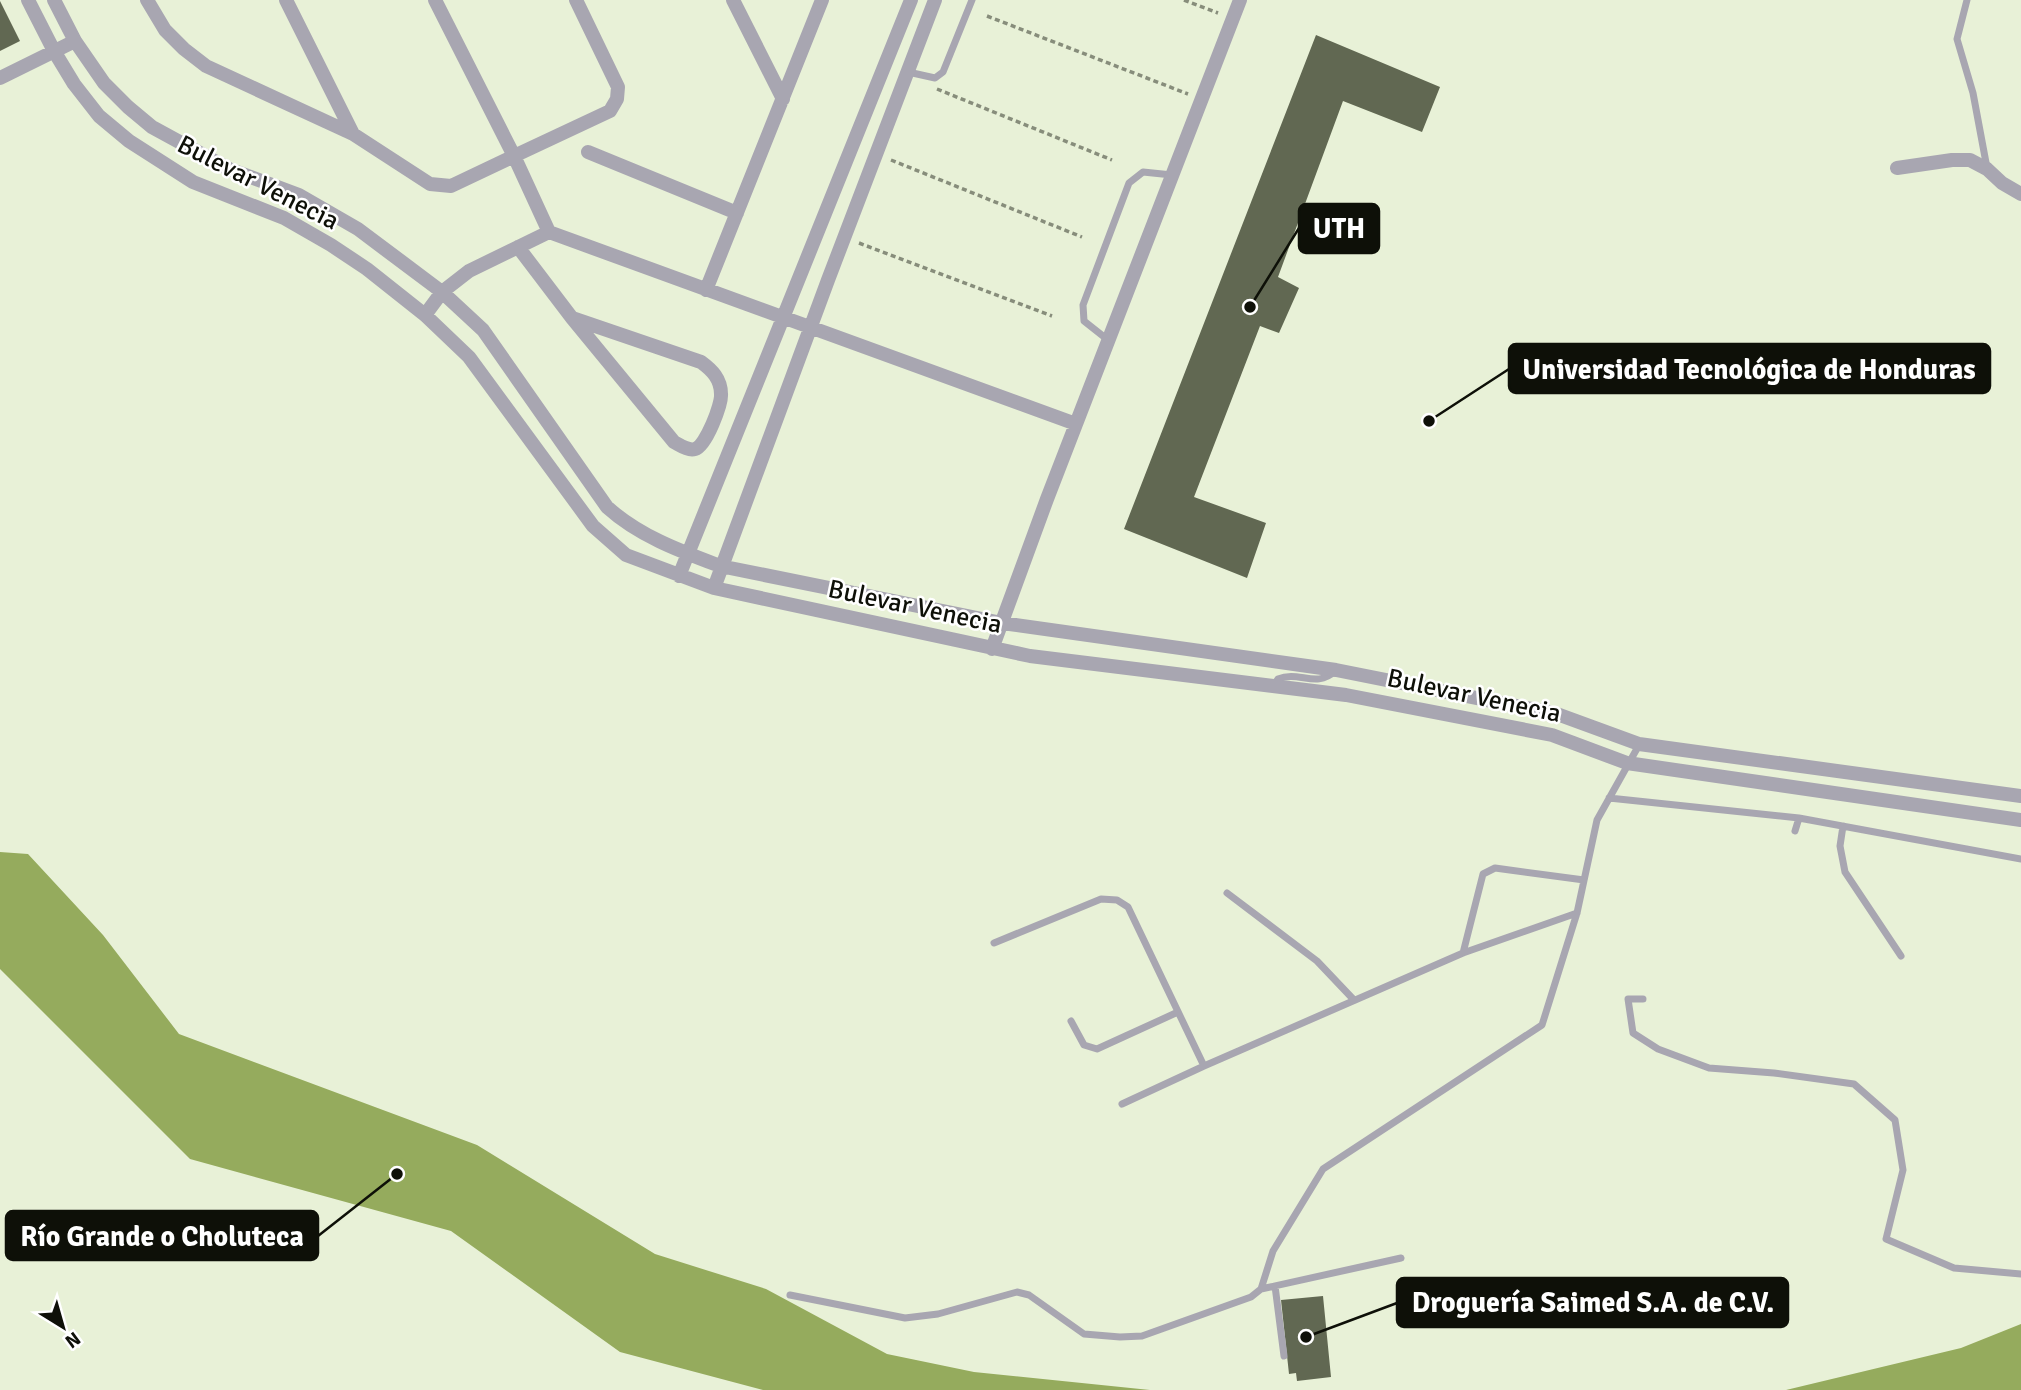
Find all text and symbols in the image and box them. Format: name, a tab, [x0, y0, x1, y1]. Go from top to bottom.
street label: Bulevar Venecia	[172, 129, 344, 237]
callout: UTH	[1299, 204, 1379, 253]
text: UTH	[1313, 212, 1365, 246]
callout: Universidad Tecnológica de Honduras	[1509, 344, 1990, 393]
text: Universidad Tecnológica de Honduras	[1522, 353, 1976, 387]
street label: Bulevar Venecia	[825, 573, 1005, 641]
street label: Bulevar Venecia	[1384, 662, 1564, 730]
callout: Río Grande o Choluteca	[6, 1211, 318, 1260]
text: Río Grande o Choluteca	[20, 1220, 304, 1254]
callout: Droguería Saimed S.A. de C.V.	[1397, 1278, 1788, 1327]
text: Droguería Saimed S.A. de C.V.	[1412, 1286, 1774, 1320]
north arrow	[28, 1292, 98, 1362]
text: N	[60, 1326, 85, 1353]

